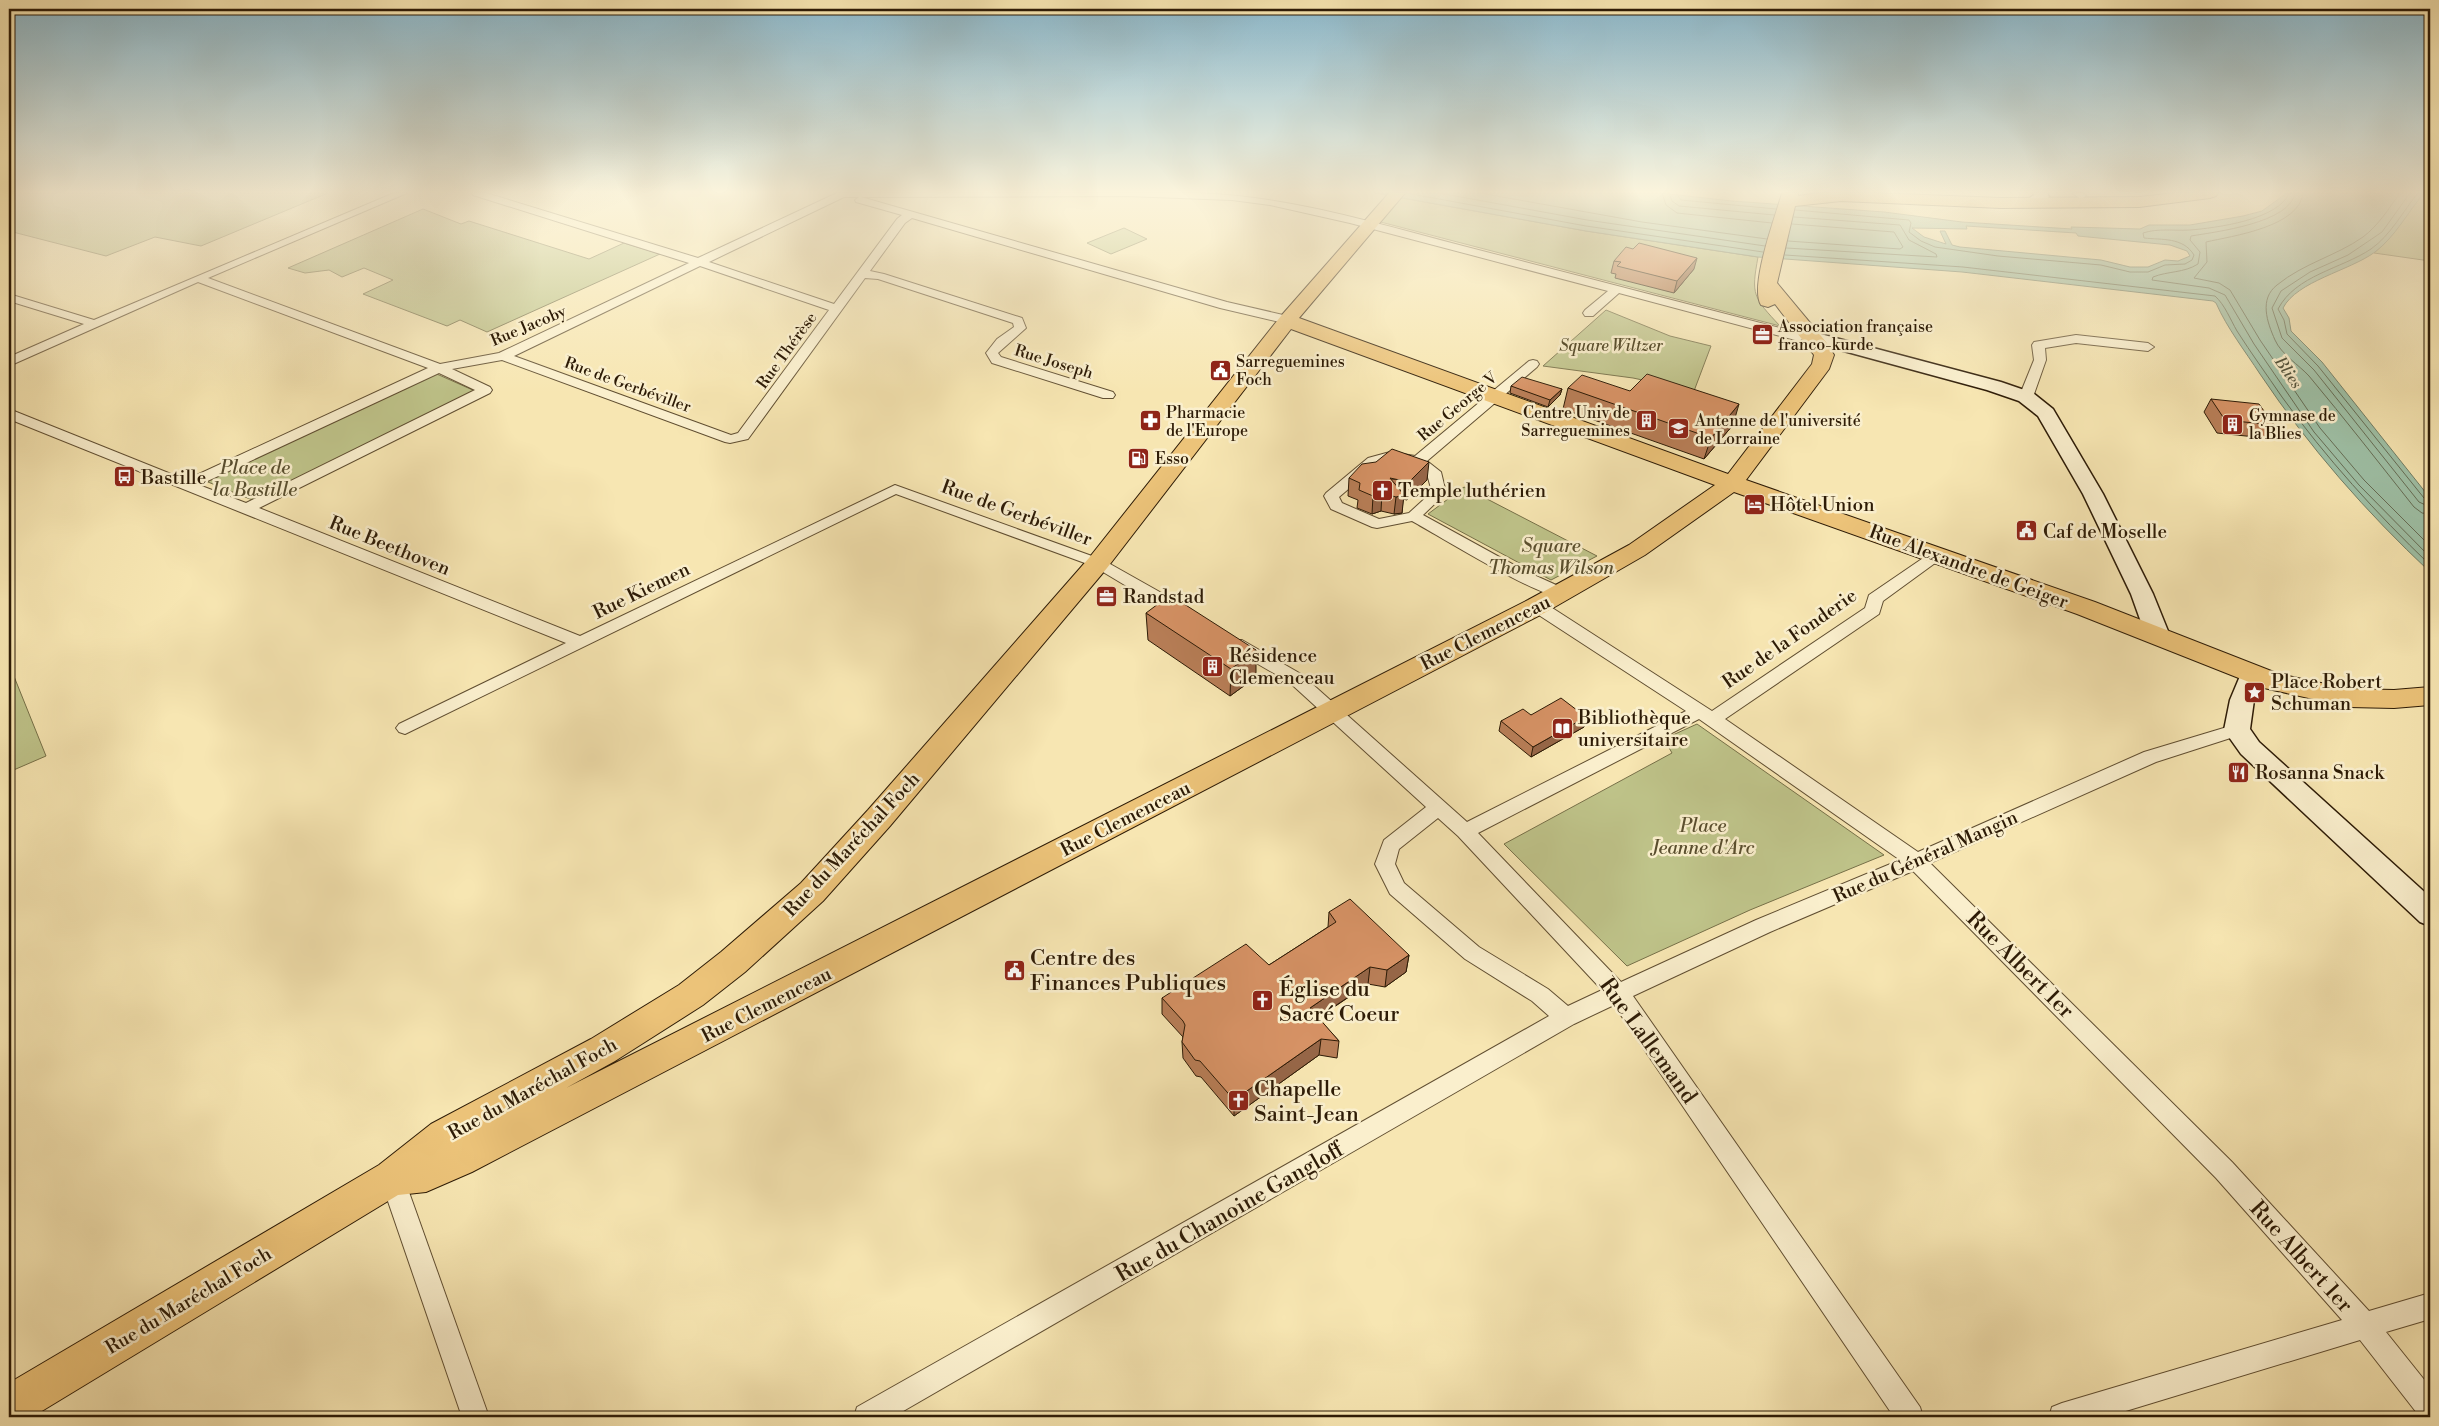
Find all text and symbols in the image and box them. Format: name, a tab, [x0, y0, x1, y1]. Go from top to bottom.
street label: Rue Jacoby	[488, 301, 569, 351]
street label: Rue Thérèse	[752, 308, 821, 393]
place label: Association française franco-kurde	[1777, 317, 1933, 355]
office icon: Association française franco-kurde	[1750, 323, 1774, 347]
park label: Square Wiltzer	[1559, 336, 1664, 356]
street label: Rue Joseph	[1012, 341, 1096, 384]
place label: Sarreguemines Foch	[1236, 352, 1345, 390]
water label: Blies	[2270, 352, 2306, 392]
street label: Rue de Gerbéviller	[561, 353, 694, 417]
public building icon: Sarreguemines Foch	[1208, 358, 1232, 382]
street label: Rue George V	[1414, 367, 1502, 446]
place label: Pharmacie de l'Europe	[1166, 403, 1248, 441]
place label: Centre Univ de Sarreguemines	[1521, 403, 1630, 441]
place label: Gymnase de la Blies	[2249, 406, 2336, 444]
pharmacy icon: Pharmacie de l'Europe	[1138, 409, 1162, 433]
building icon: Centre Univ de Sarreguemines	[1634, 409, 1658, 433]
place label: Antenne de l'université de Lorraine	[1694, 411, 1861, 449]
building icon: Gymnase de la Blies	[2221, 412, 2245, 436]
school or university icon: Antenne de l'université de Lorraine	[1667, 417, 1691, 441]
fuel station icon: Esso	[1127, 446, 1151, 470]
place label: Esso	[1155, 449, 1189, 469]
park label: Place de la Bastille	[213, 456, 297, 502]
bus stop icon: Bastille	[113, 465, 137, 489]
place label: Bastille	[140, 466, 206, 490]
street label: Rue de Gerbéviller	[938, 475, 1095, 551]
church icon: Temple luthérien	[1370, 478, 1394, 502]
place label: Temple luthérien	[1398, 479, 1546, 503]
hotel icon: Hôtel Union	[1742, 492, 1766, 516]
place label: Hôtel Union	[1770, 493, 1875, 517]
street label: Rue Beethoven	[325, 511, 454, 581]
public building icon: Caf de Moselle	[2015, 519, 2039, 543]
street label: Rue Alexandre de Geiger	[1866, 520, 2072, 614]
place label: Caf de Moselle	[2043, 520, 2167, 544]
park label: Square Thomas Wilson	[1488, 534, 1614, 580]
street label: Rue Kiemen	[589, 557, 694, 625]
street label: Rue de la Fonderie	[1718, 583, 1862, 694]
office icon: Randstad	[1095, 584, 1119, 608]
place label: Randstad	[1123, 585, 1204, 609]
street label: Rue Clemenceau	[1416, 590, 1555, 676]
place label: Résidence Clemenceau	[1229, 644, 1335, 690]
building icon: Résidence Clemenceau	[1201, 654, 1225, 678]
place label: Place Robert Schuman	[2271, 670, 2382, 716]
place icon: Place Robert Schuman	[2243, 680, 2267, 704]
place label: Bibliothèque universitaire	[1577, 706, 1691, 752]
library icon: Bibliothèque universitaire	[1550, 716, 1574, 740]
restaurant icon: Rosanna Snack	[2227, 760, 2251, 784]
place label: Rosanna Snack	[2255, 761, 2385, 785]
street label: Rue du Maréchal Foch	[778, 767, 925, 922]
street label: Rue Clemenceau	[1056, 776, 1195, 862]
street label: Rue du Général Mangin	[1829, 805, 2022, 909]
park label: Place Jeanne d'Arc	[1650, 814, 1754, 860]
street label: Rue Albert 1er	[1960, 906, 2079, 1025]
place label: Centre des Finances Publiques	[1030, 945, 1226, 997]
public building icon: Centre des Finances Publiques	[1002, 958, 1026, 982]
street label: Rue Clemenceau	[697, 962, 836, 1048]
street label: Rue Lallemand	[1593, 973, 1703, 1110]
place label: Église du Sacré Coeur	[1279, 975, 1399, 1028]
church icon: Église du Sacré Coeur	[1251, 989, 1275, 1013]
street label: Rue du Maréchal Foch	[444, 1032, 621, 1145]
place label: Chapelle Saint-Jean	[1254, 1076, 1359, 1128]
church icon: Chapelle Saint-Jean	[1226, 1089, 1250, 1113]
street label: Rue du Chanoine Gangloff	[1111, 1136, 1349, 1289]
street label: Rue Albert 1er	[2244, 1196, 2358, 1318]
street label: Rue du Maréchal Foch	[101, 1242, 276, 1360]

